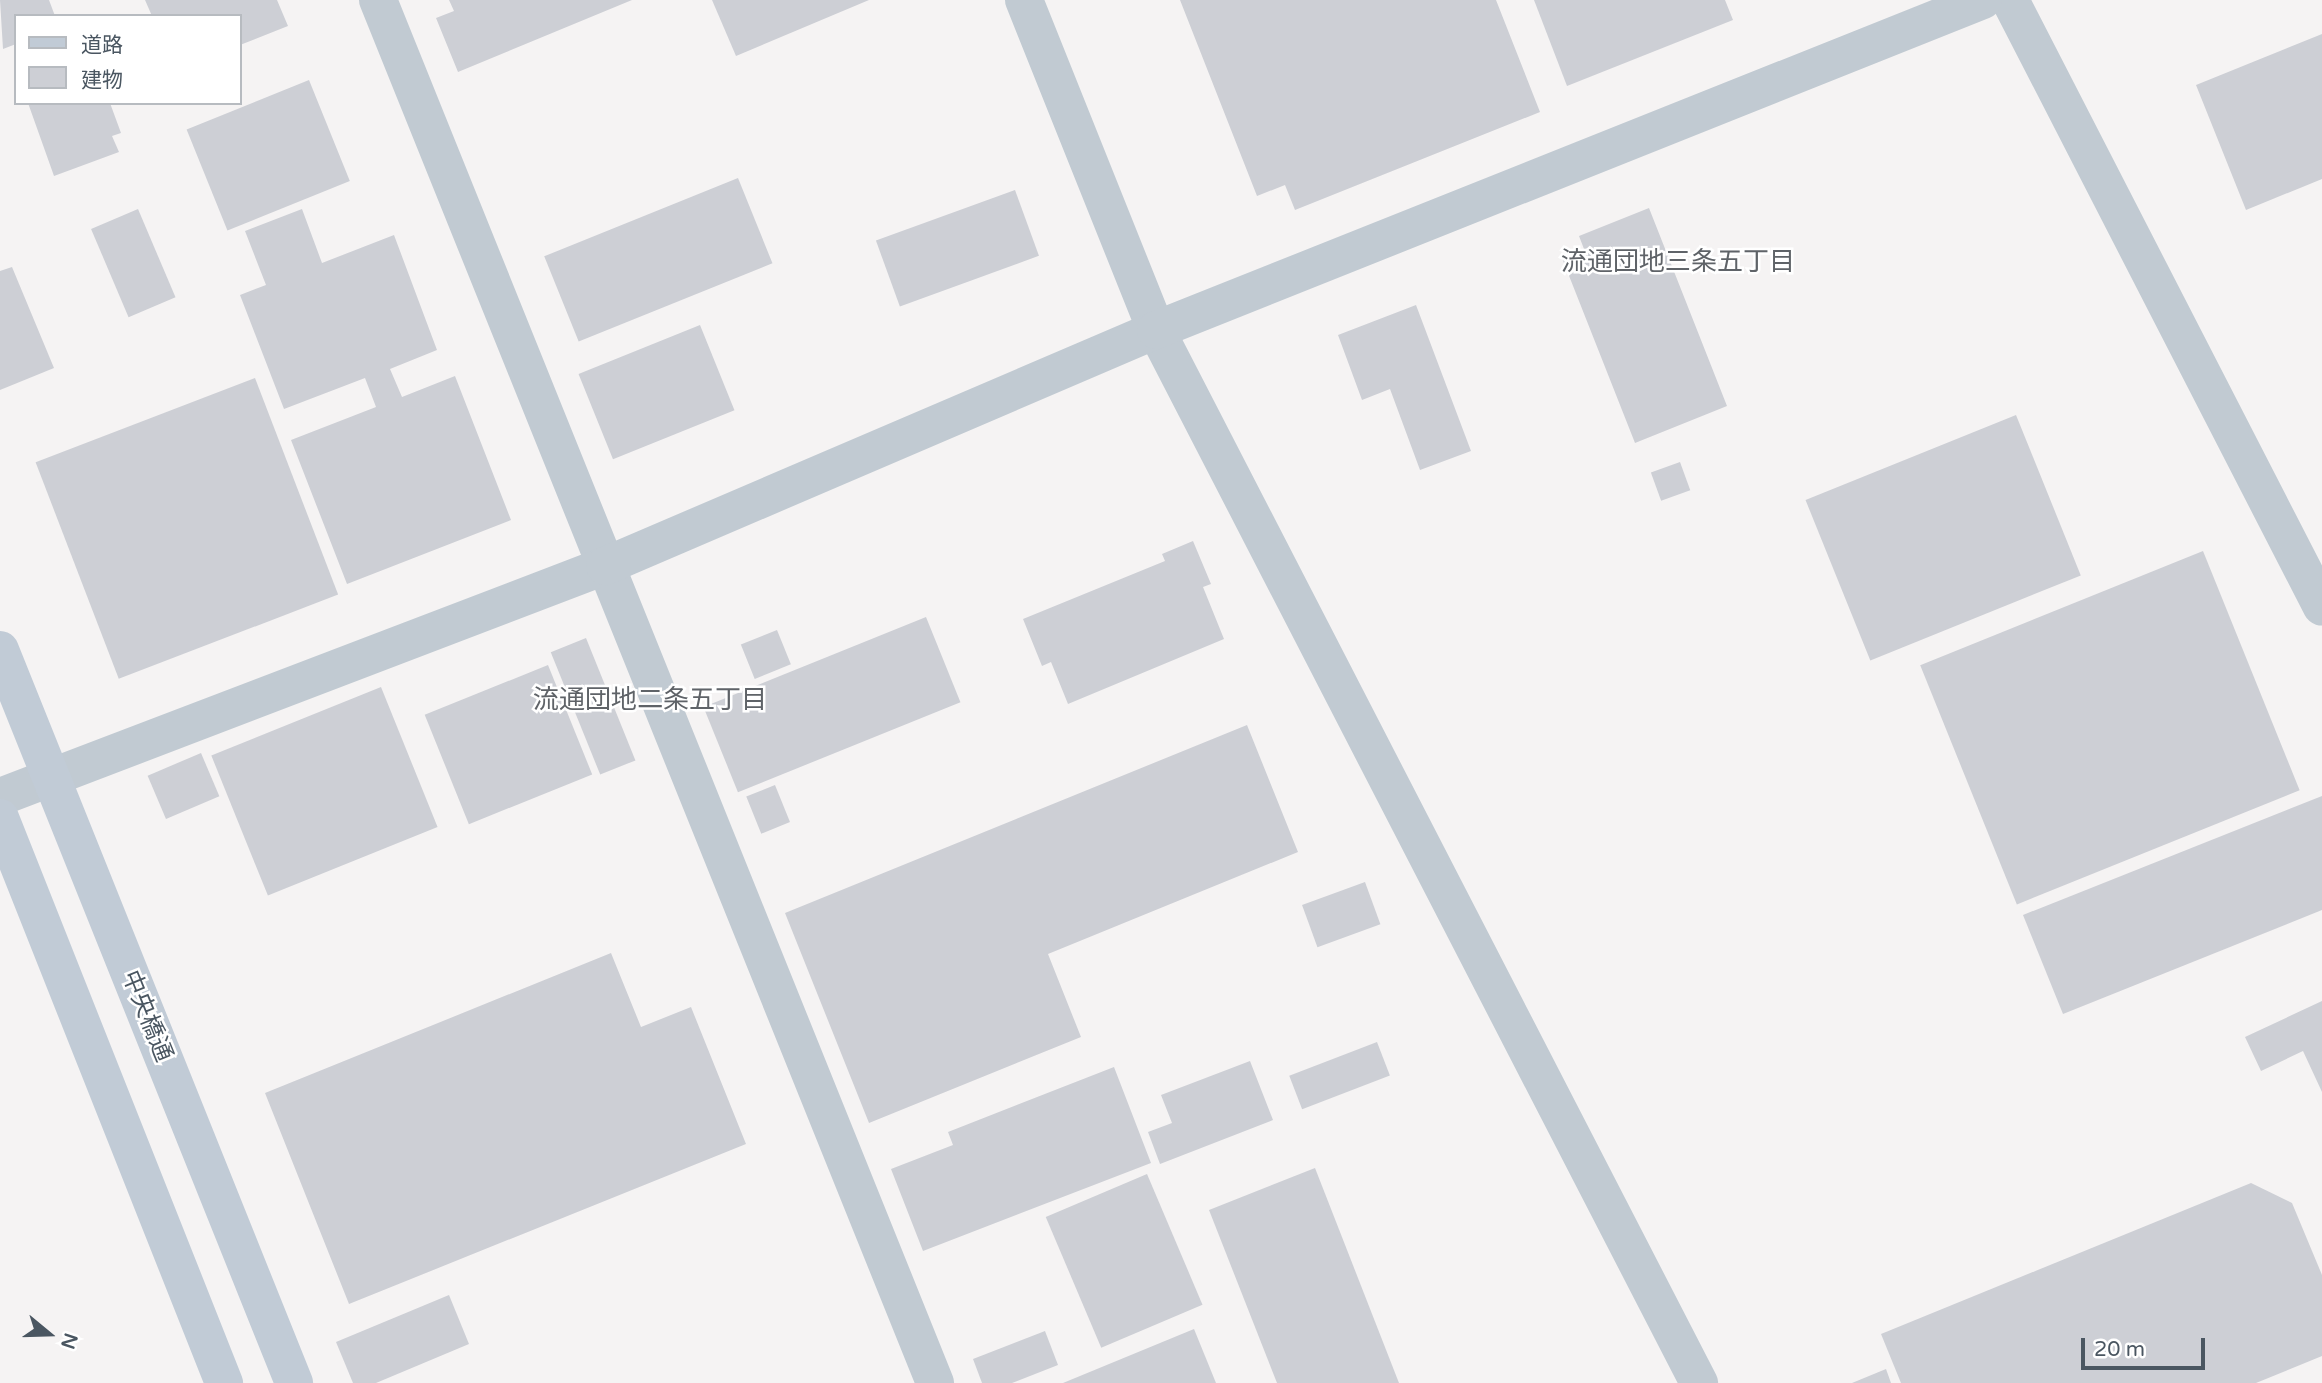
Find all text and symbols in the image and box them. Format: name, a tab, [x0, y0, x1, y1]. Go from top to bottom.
legend	[14, 14, 242, 105]
text: 道路	[81, 33, 123, 58]
text: 建物	[81, 68, 123, 93]
district label: 流通団地三条五丁目	[1561, 246, 1795, 278]
district label: 流通団地二条五丁目	[533, 684, 767, 716]
street label: 中央橋通	[116, 966, 178, 1066]
north arrow	[14, 1299, 84, 1369]
scale bar	[2084, 1324, 2208, 1368]
text: N	[56, 1330, 82, 1352]
text: 20 m	[2094, 1337, 2145, 1362]

